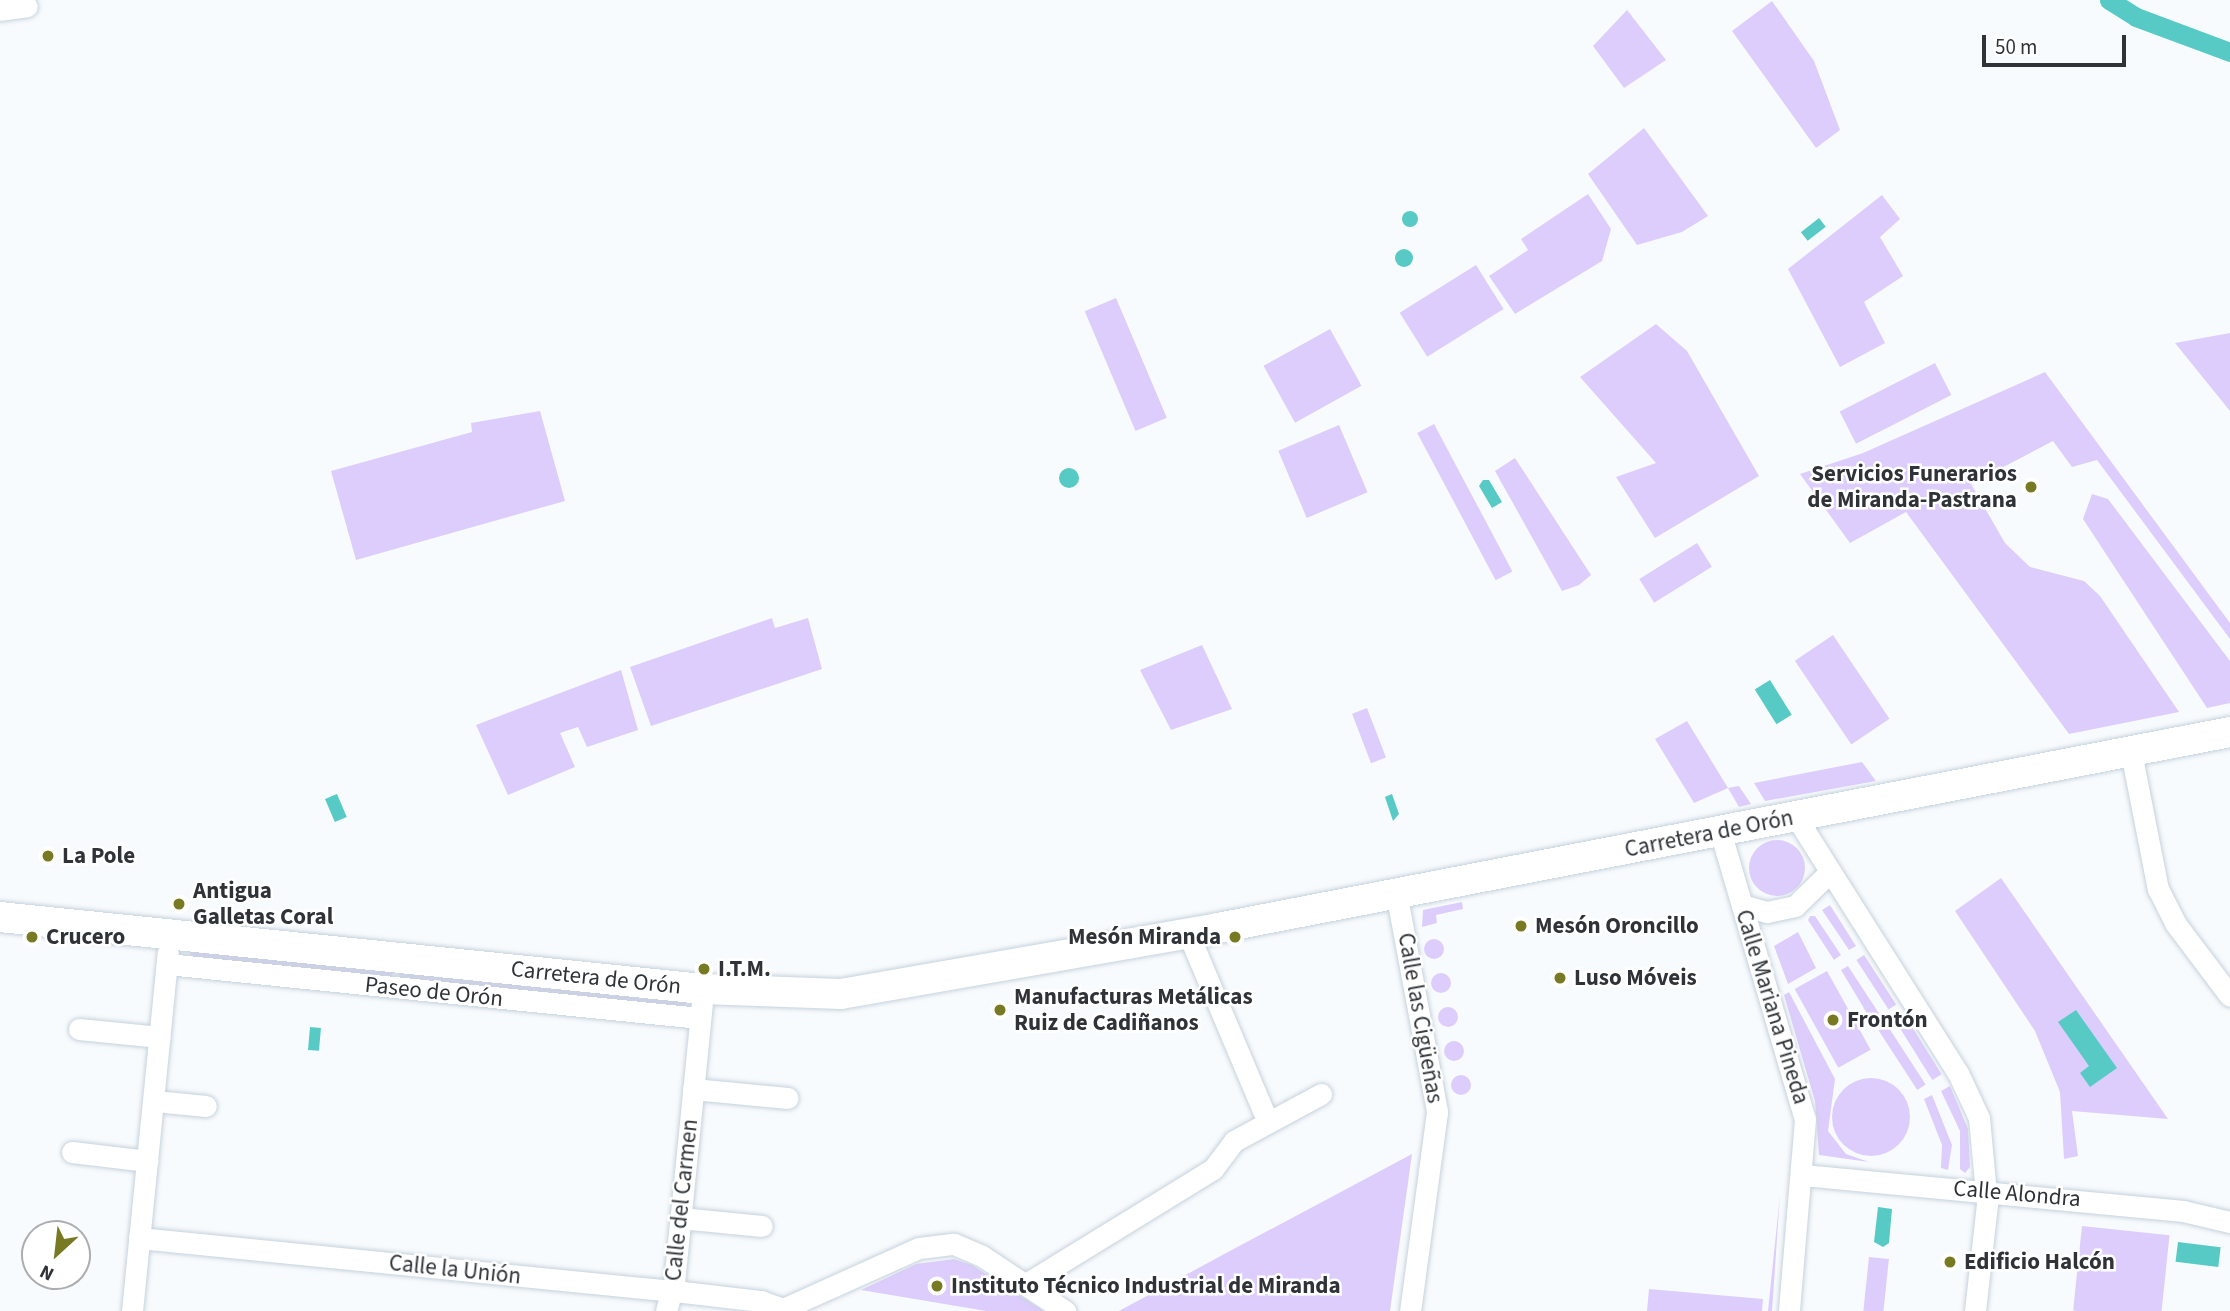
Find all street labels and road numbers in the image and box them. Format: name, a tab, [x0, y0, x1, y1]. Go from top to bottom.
street label: Carretera de Orón	[1622, 804, 1796, 864]
street label: Calle Mariana Pineda	[1729, 906, 1815, 1108]
street label: Calle las Cigüeñas	[1391, 931, 1449, 1105]
street label: Carretera de Orón	[510, 955, 682, 1001]
street label: Paseo de Orón	[364, 971, 504, 1013]
street label: Calle del Carmen	[660, 1118, 704, 1282]
street label: Calle Alondra	[1952, 1175, 2082, 1213]
street label: Calle la Unión	[388, 1249, 522, 1291]

